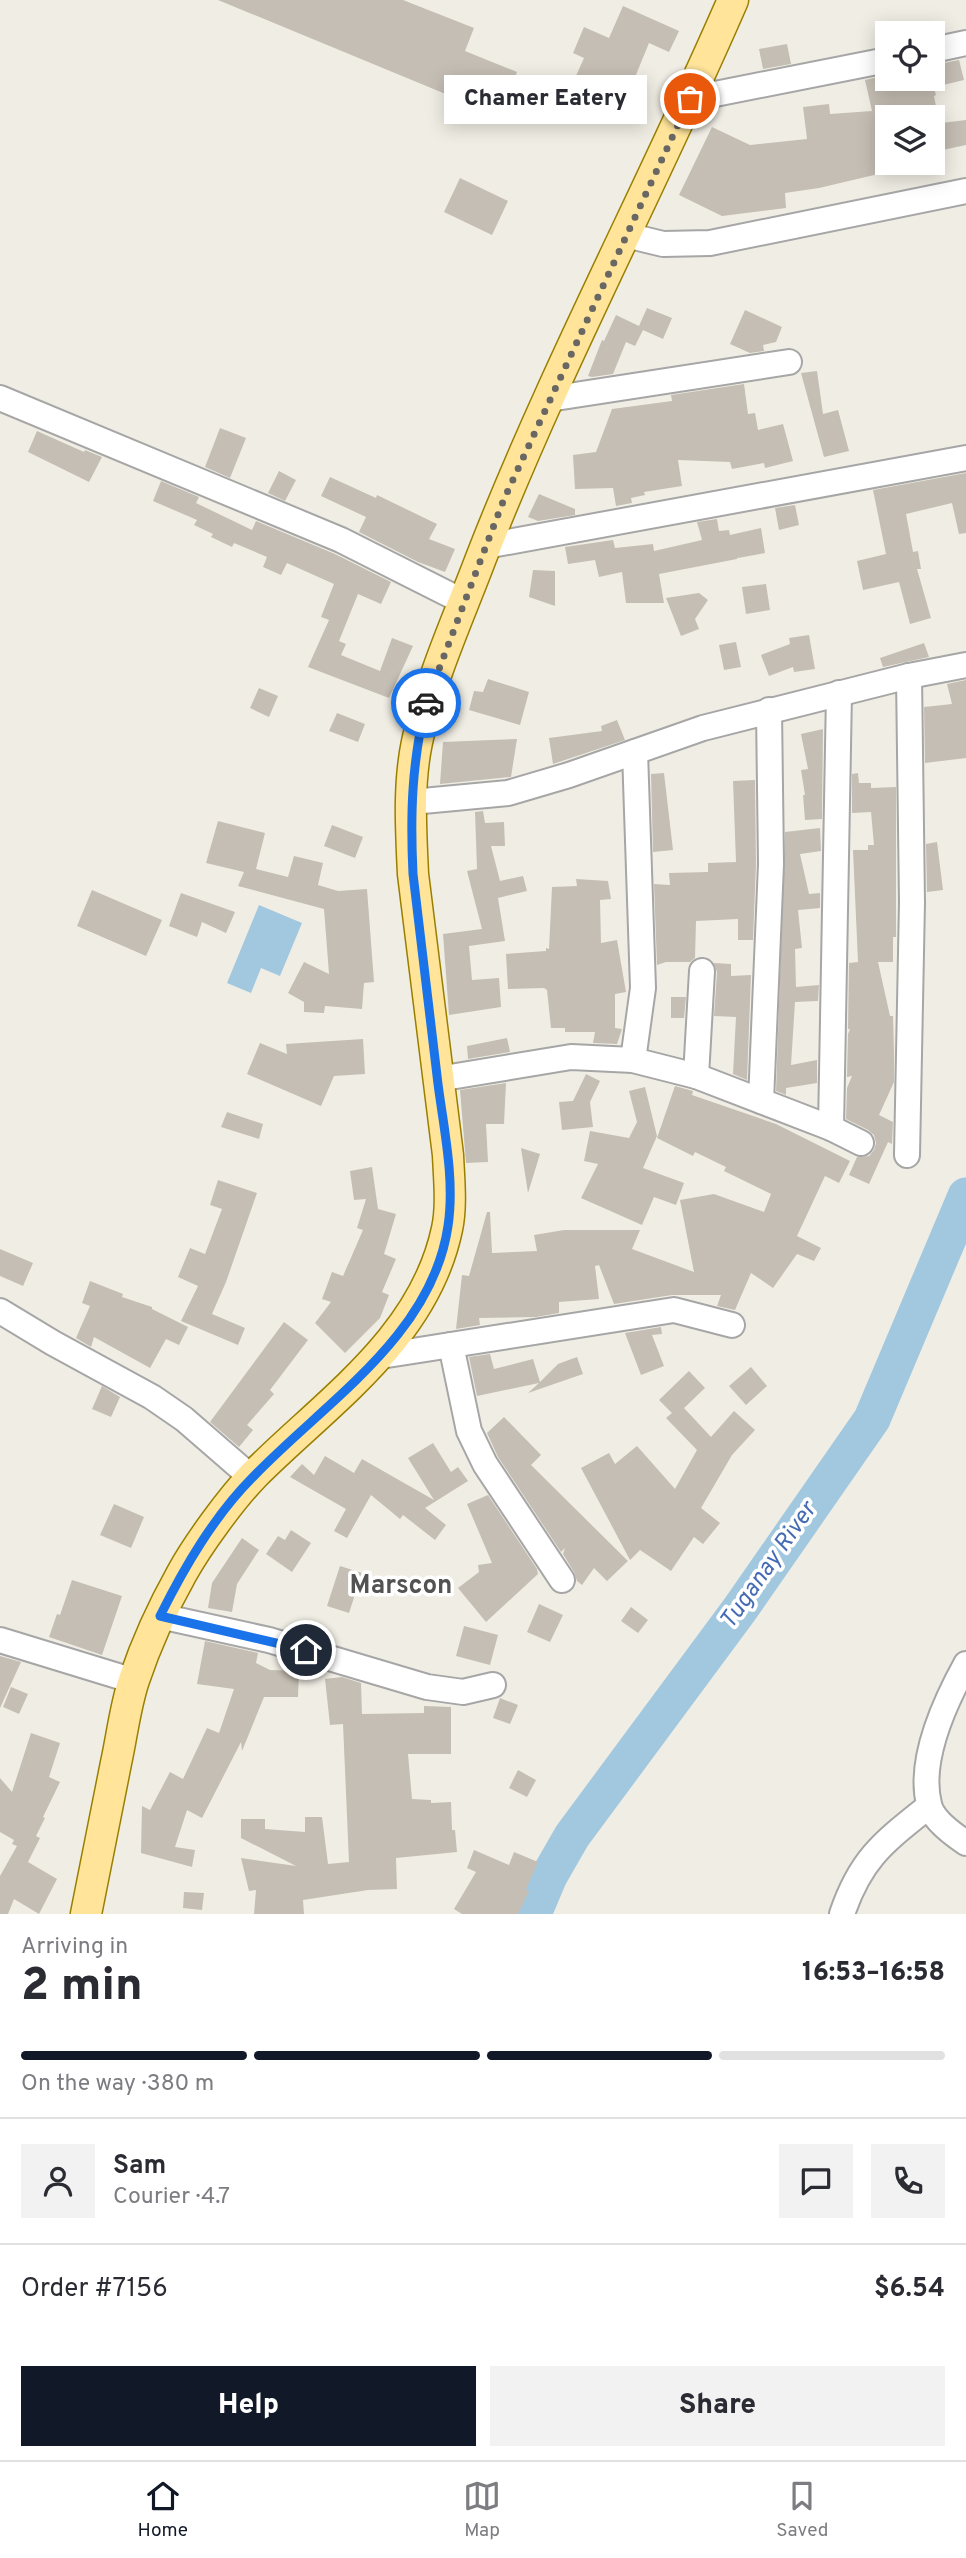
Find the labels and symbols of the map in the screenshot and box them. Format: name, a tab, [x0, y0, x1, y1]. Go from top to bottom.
pin	[660, 69, 720, 129]
callout: Chamer Eatery	[445, 74, 648, 124]
courier	[391, 668, 461, 738]
water label: Tuganay River	[714, 1495, 825, 1635]
district label: Marscon	[350, 1570, 452, 1603]
pin	[276, 1620, 336, 1680]

